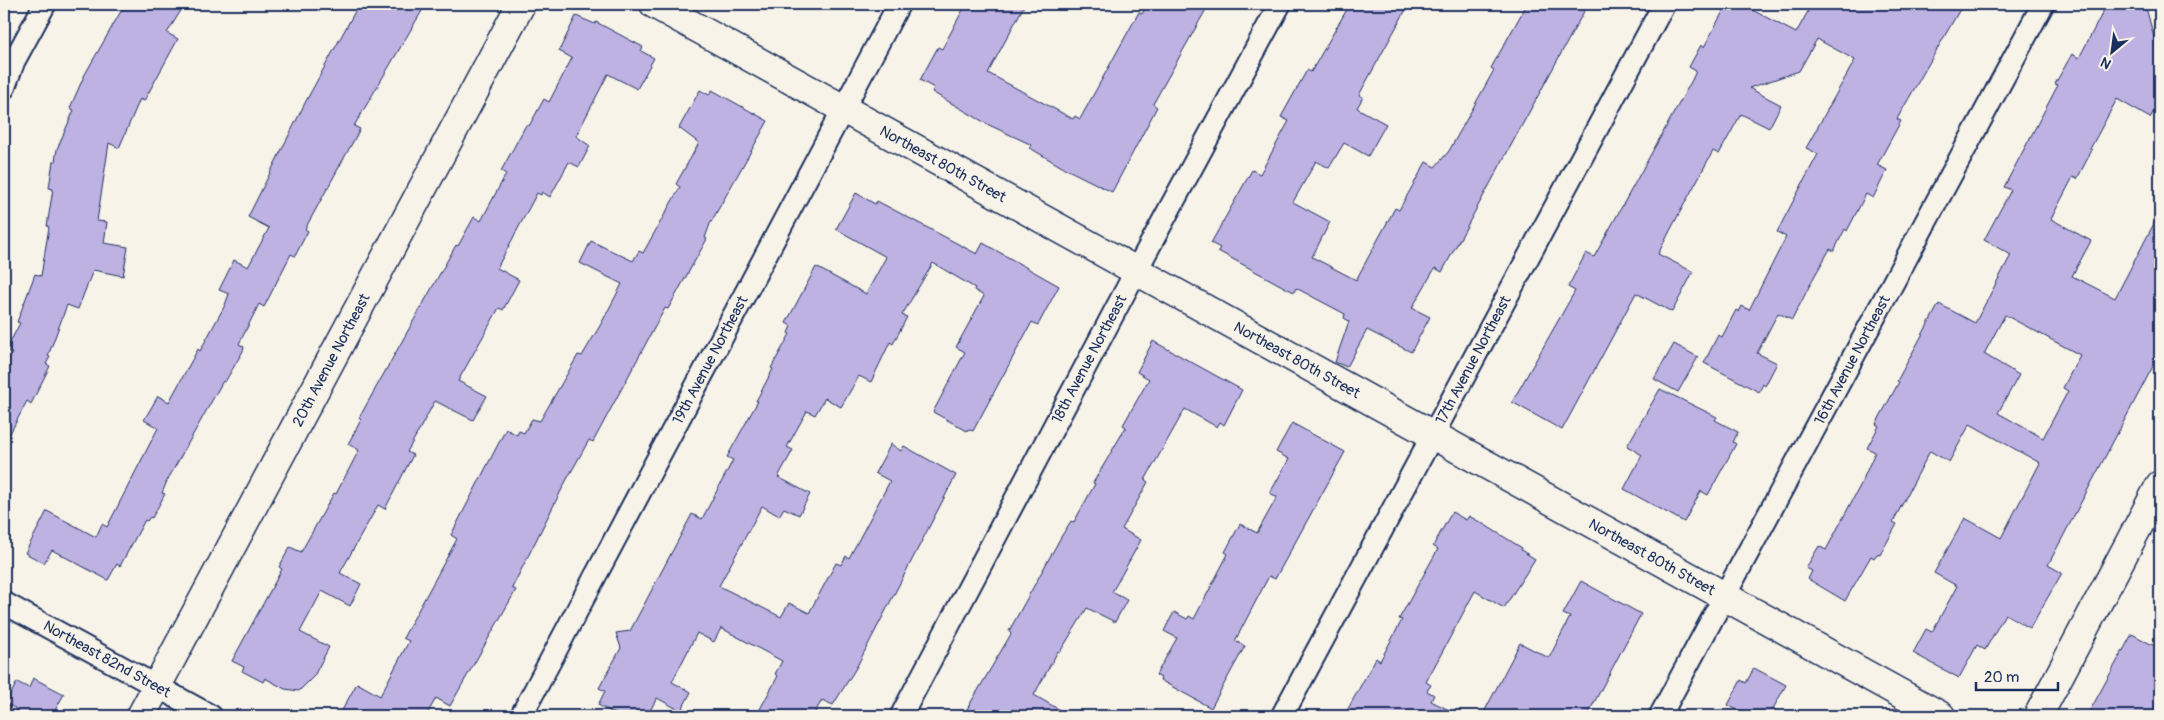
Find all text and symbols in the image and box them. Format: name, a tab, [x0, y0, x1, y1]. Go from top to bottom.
north arrow	[2086, 28, 2136, 78]
text: N	[2098, 53, 2114, 73]
street label: Northeast 80th Street	[876, 122, 1010, 208]
street label: 20th Avenue Northeast	[288, 290, 375, 430]
street label: 18th Avenue Northeast	[1048, 291, 1132, 427]
street label: 16th Avenue Northeast	[1810, 291, 1895, 428]
street label: 19th Avenue Northeast	[668, 292, 753, 428]
street label: 17th Avenue Northeast	[1431, 292, 1516, 428]
street label: Northeast 80th Street	[1230, 318, 1364, 404]
street label: Northeast 80th Street	[1585, 515, 1719, 601]
street label: Northeast 82nd Street	[40, 617, 175, 703]
scale bar	[1976, 660, 2059, 692]
text: 20 m	[1984, 668, 2019, 687]

